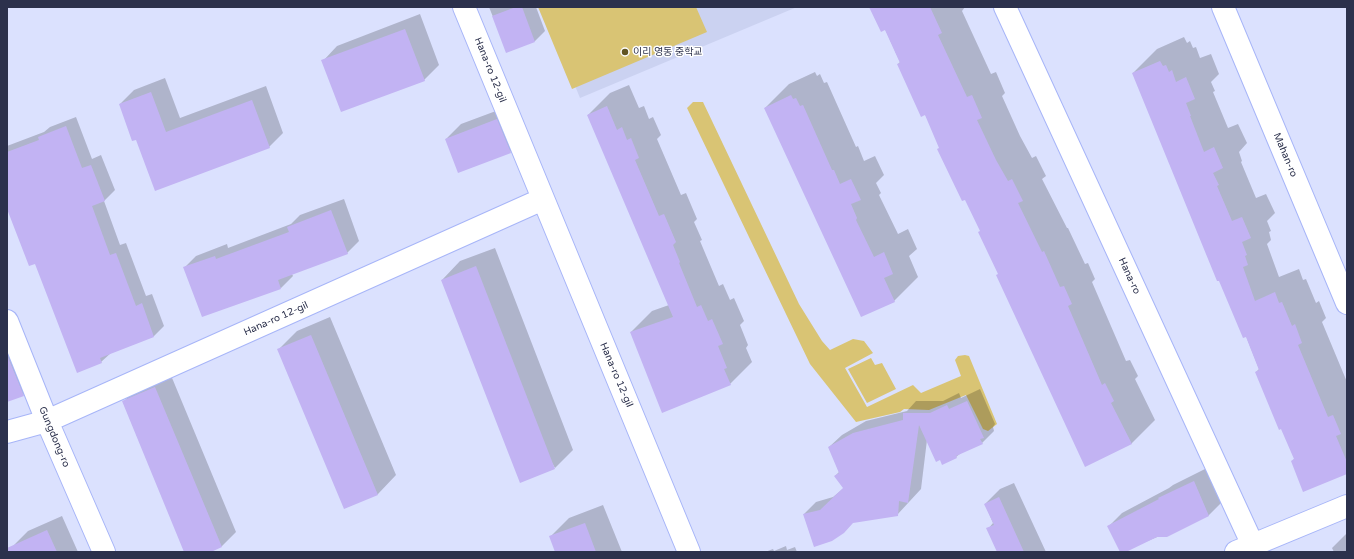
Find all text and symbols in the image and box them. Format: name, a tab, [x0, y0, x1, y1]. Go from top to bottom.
street label: Hana-ro 12-gil	[471, 36, 509, 104]
place label: 이리 영동 중학교	[633, 46, 703, 58]
marker: 이리 영동 중학교	[620, 47, 630, 57]
street label: Mahan-ro	[1270, 131, 1300, 179]
street label: Hana-ro	[1115, 256, 1143, 296]
street label: Hana-ro 12-gil	[242, 299, 310, 339]
street label: Hana-ro 12-gil	[597, 341, 635, 409]
street label: Gungdong-ro	[36, 405, 72, 469]

